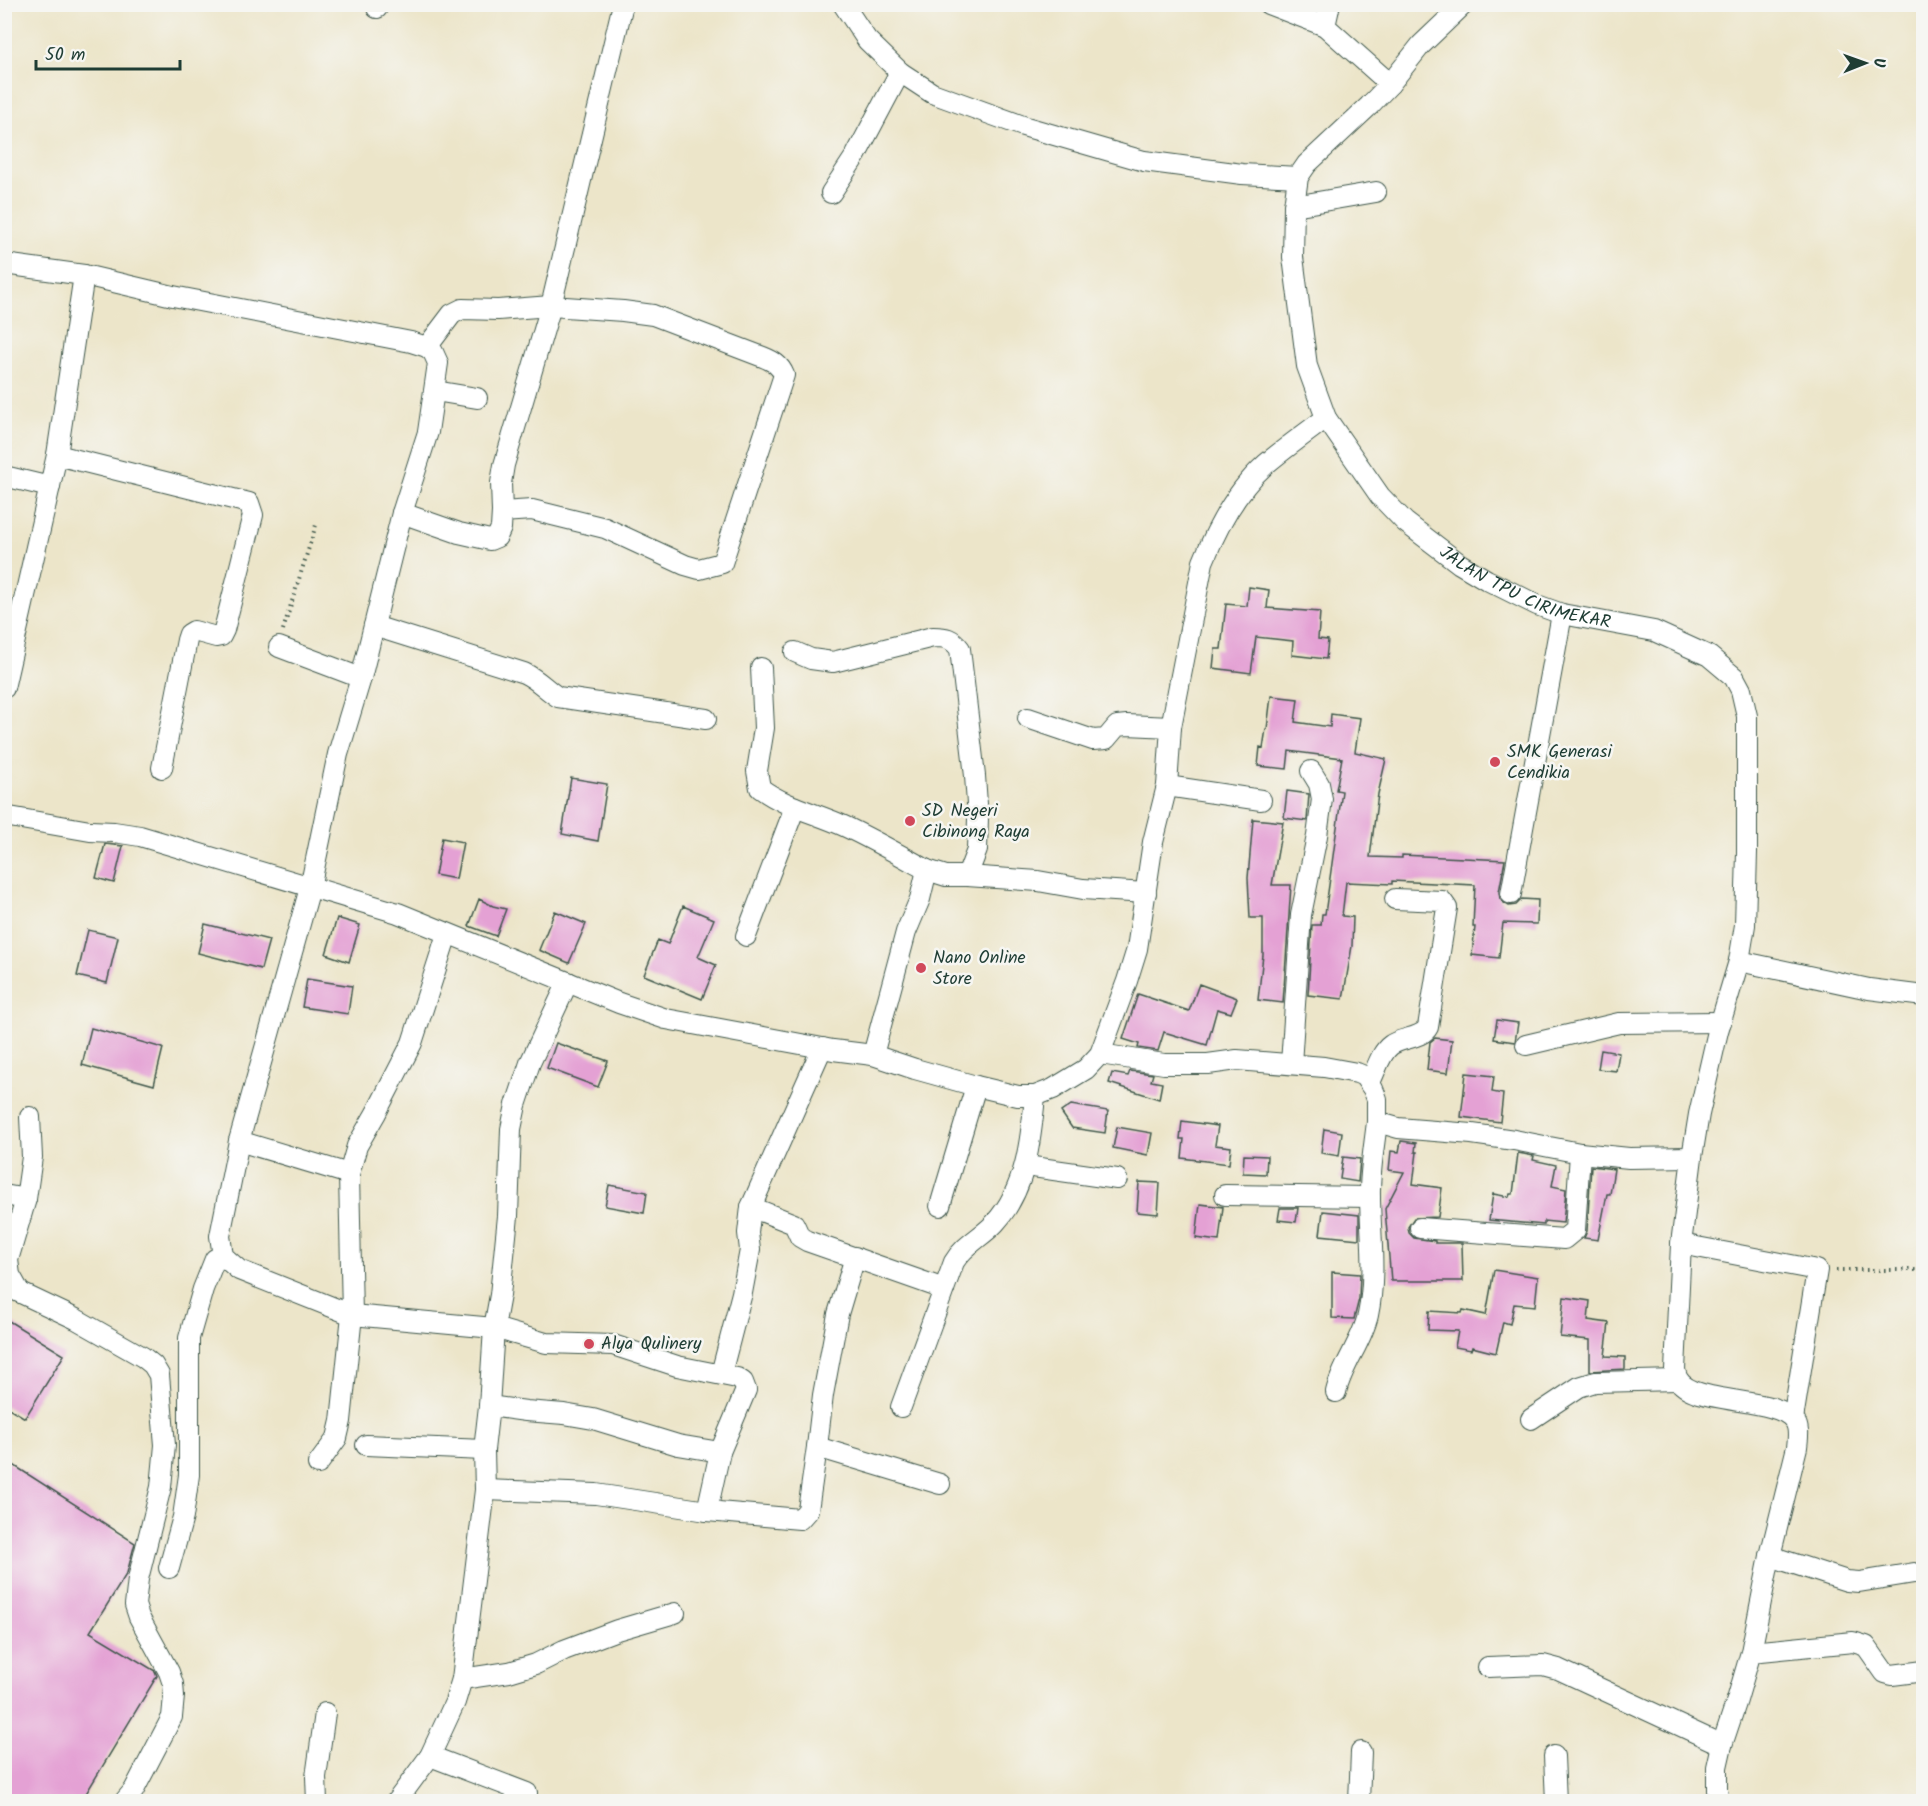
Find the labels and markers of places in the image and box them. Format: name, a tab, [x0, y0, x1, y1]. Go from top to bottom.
place label: SMK Generasi Cendikia	[1507, 738, 1612, 788]
marker: SMK Generasi Cendikia	[1488, 755, 1502, 769]
place label: SD Negeri Cibinong Raya	[922, 797, 1030, 847]
marker: SD Negeri Cibinong Raya	[903, 814, 917, 828]
place label: Nano Online Store	[933, 944, 1026, 994]
marker: Nano Online Store	[914, 961, 928, 975]
place label: Alya Qulinery	[601, 1330, 702, 1359]
marker: Alya Qulinery	[582, 1337, 596, 1351]

